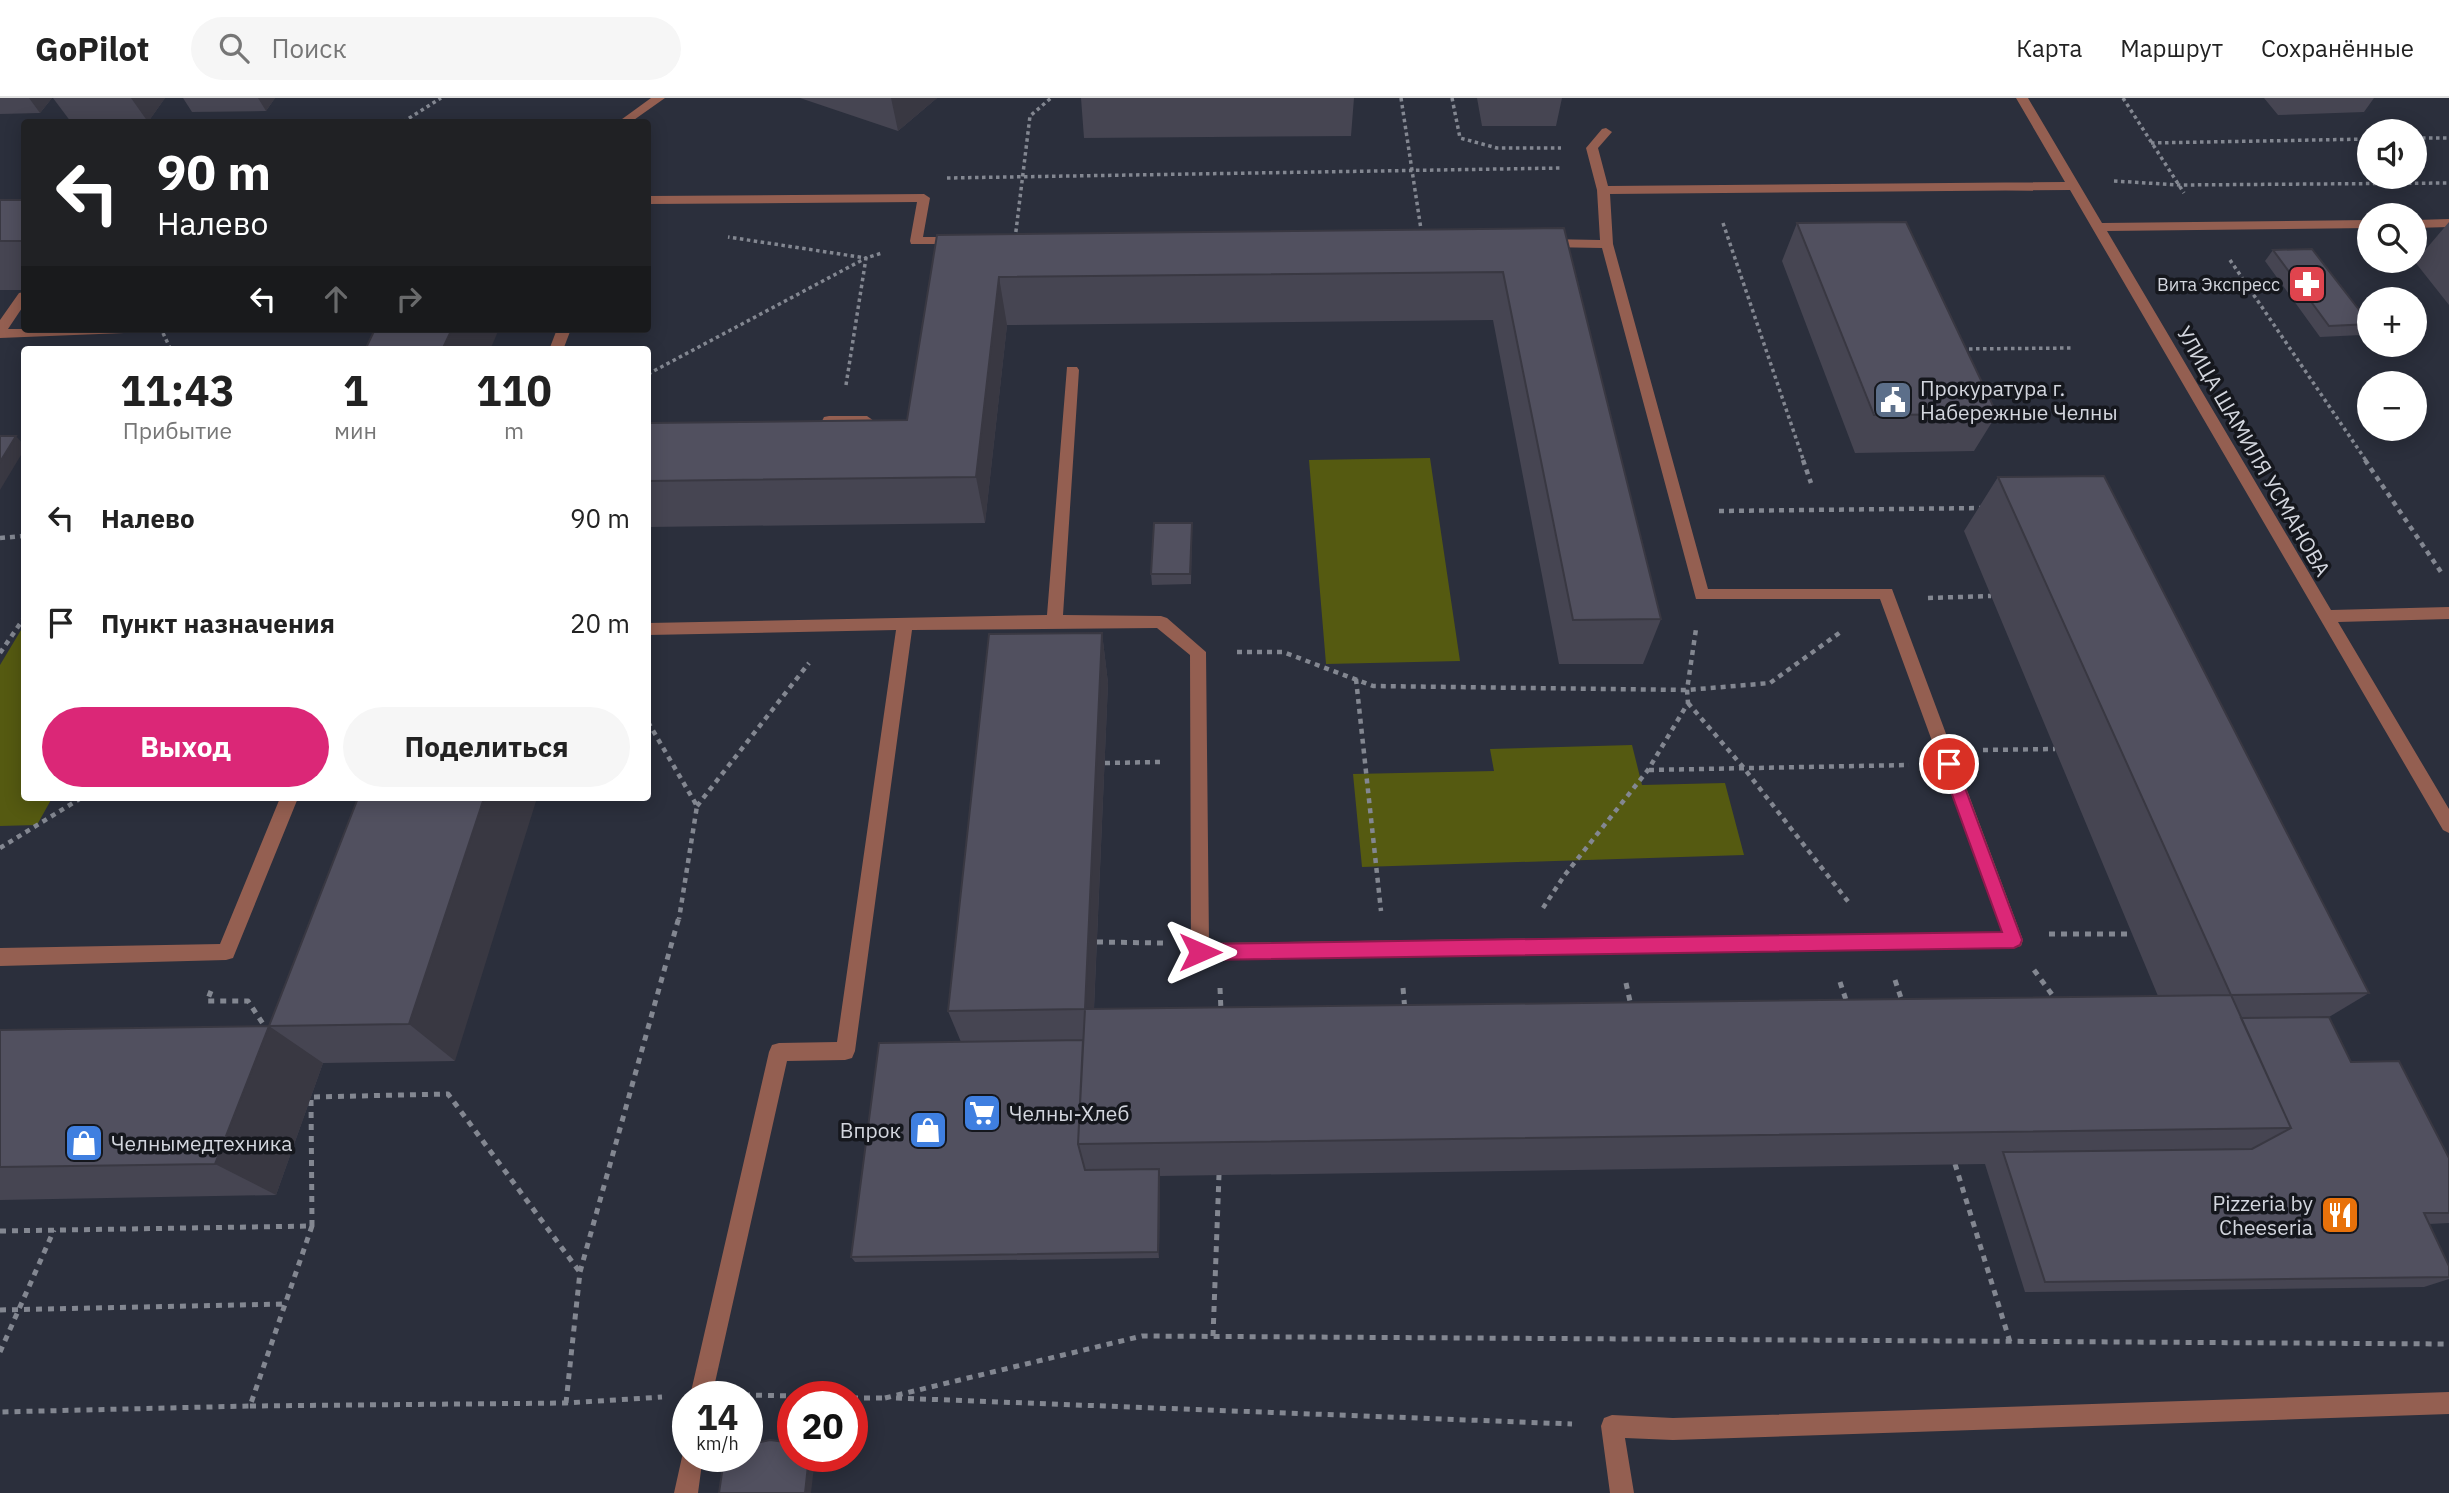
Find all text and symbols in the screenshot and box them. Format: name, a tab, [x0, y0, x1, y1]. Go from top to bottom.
search box	[191, 17, 681, 80]
text: GoPilot	[35, 27, 149, 70]
icon: search	[215, 29, 253, 67]
text: Поиск	[271, 31, 347, 65]
text: Карта	[2016, 32, 2082, 64]
text: Маршрут	[2120, 32, 2223, 64]
text: Сохранённые	[2261, 32, 2414, 64]
map controls	[2357, 119, 2427, 441]
button: sound	[2357, 119, 2427, 189]
text: 90 m	[157, 140, 271, 203]
icon: left	[42, 147, 133, 238]
text: Налево	[157, 202, 268, 244]
button: search	[2357, 203, 2427, 273]
pharmacy icon: Вита Экспресс	[2286, 263, 2328, 305]
place label: Вита Экспресс	[2157, 273, 2280, 296]
icon: left	[244, 280, 282, 318]
icon: ahead	[317, 280, 355, 318]
icon: right	[390, 280, 428, 318]
button: +	[2357, 287, 2427, 357]
street label: УЛИЦА ШАМИЛЯ УСМАНОВА	[2171, 321, 2337, 581]
text: 11:43	[120, 363, 235, 418]
text: 1	[343, 363, 368, 418]
text: 110	[476, 363, 552, 418]
button: −	[2357, 371, 2427, 441]
place label: Прокуратура г. Набережные Челны	[1920, 374, 2118, 426]
public building icon: Прокуратура г. Набережные Челны	[1872, 379, 1914, 421]
text: Прибытие	[123, 415, 232, 445]
text: мин	[334, 415, 377, 445]
text: m	[504, 415, 524, 445]
icon: left	[42, 499, 80, 537]
text: Налево	[101, 501, 195, 535]
text: 90 m	[570, 501, 630, 535]
icon: arrive	[42, 604, 80, 642]
text: Пункт назначения	[101, 606, 335, 640]
text: 20 m	[570, 606, 630, 640]
button: Выход	[42, 707, 329, 787]
button: Поделиться	[343, 707, 630, 787]
pin	[1919, 734, 1979, 794]
icon: arrive	[1930, 745, 1968, 783]
position arrow	[1163, 915, 1237, 989]
supermarket icon: Челны-Хлеб	[961, 1092, 1003, 1134]
place label: Челны-Хлеб	[1009, 1099, 1129, 1127]
shop icon: Впрок	[907, 1109, 949, 1151]
place label: Впрок	[840, 1116, 901, 1144]
shop icon: Челнымедтехника	[63, 1122, 105, 1164]
place label: Челнымедтехника	[111, 1129, 292, 1157]
place label: Pizzeria by Cheeseria	[2213, 1189, 2314, 1241]
restaurant icon: Pizzeria by Cheeseria	[2319, 1194, 2361, 1236]
speed limit sign: 20	[777, 1381, 868, 1472]
text: 14	[696, 1394, 739, 1440]
text: km/h	[696, 1432, 739, 1455]

